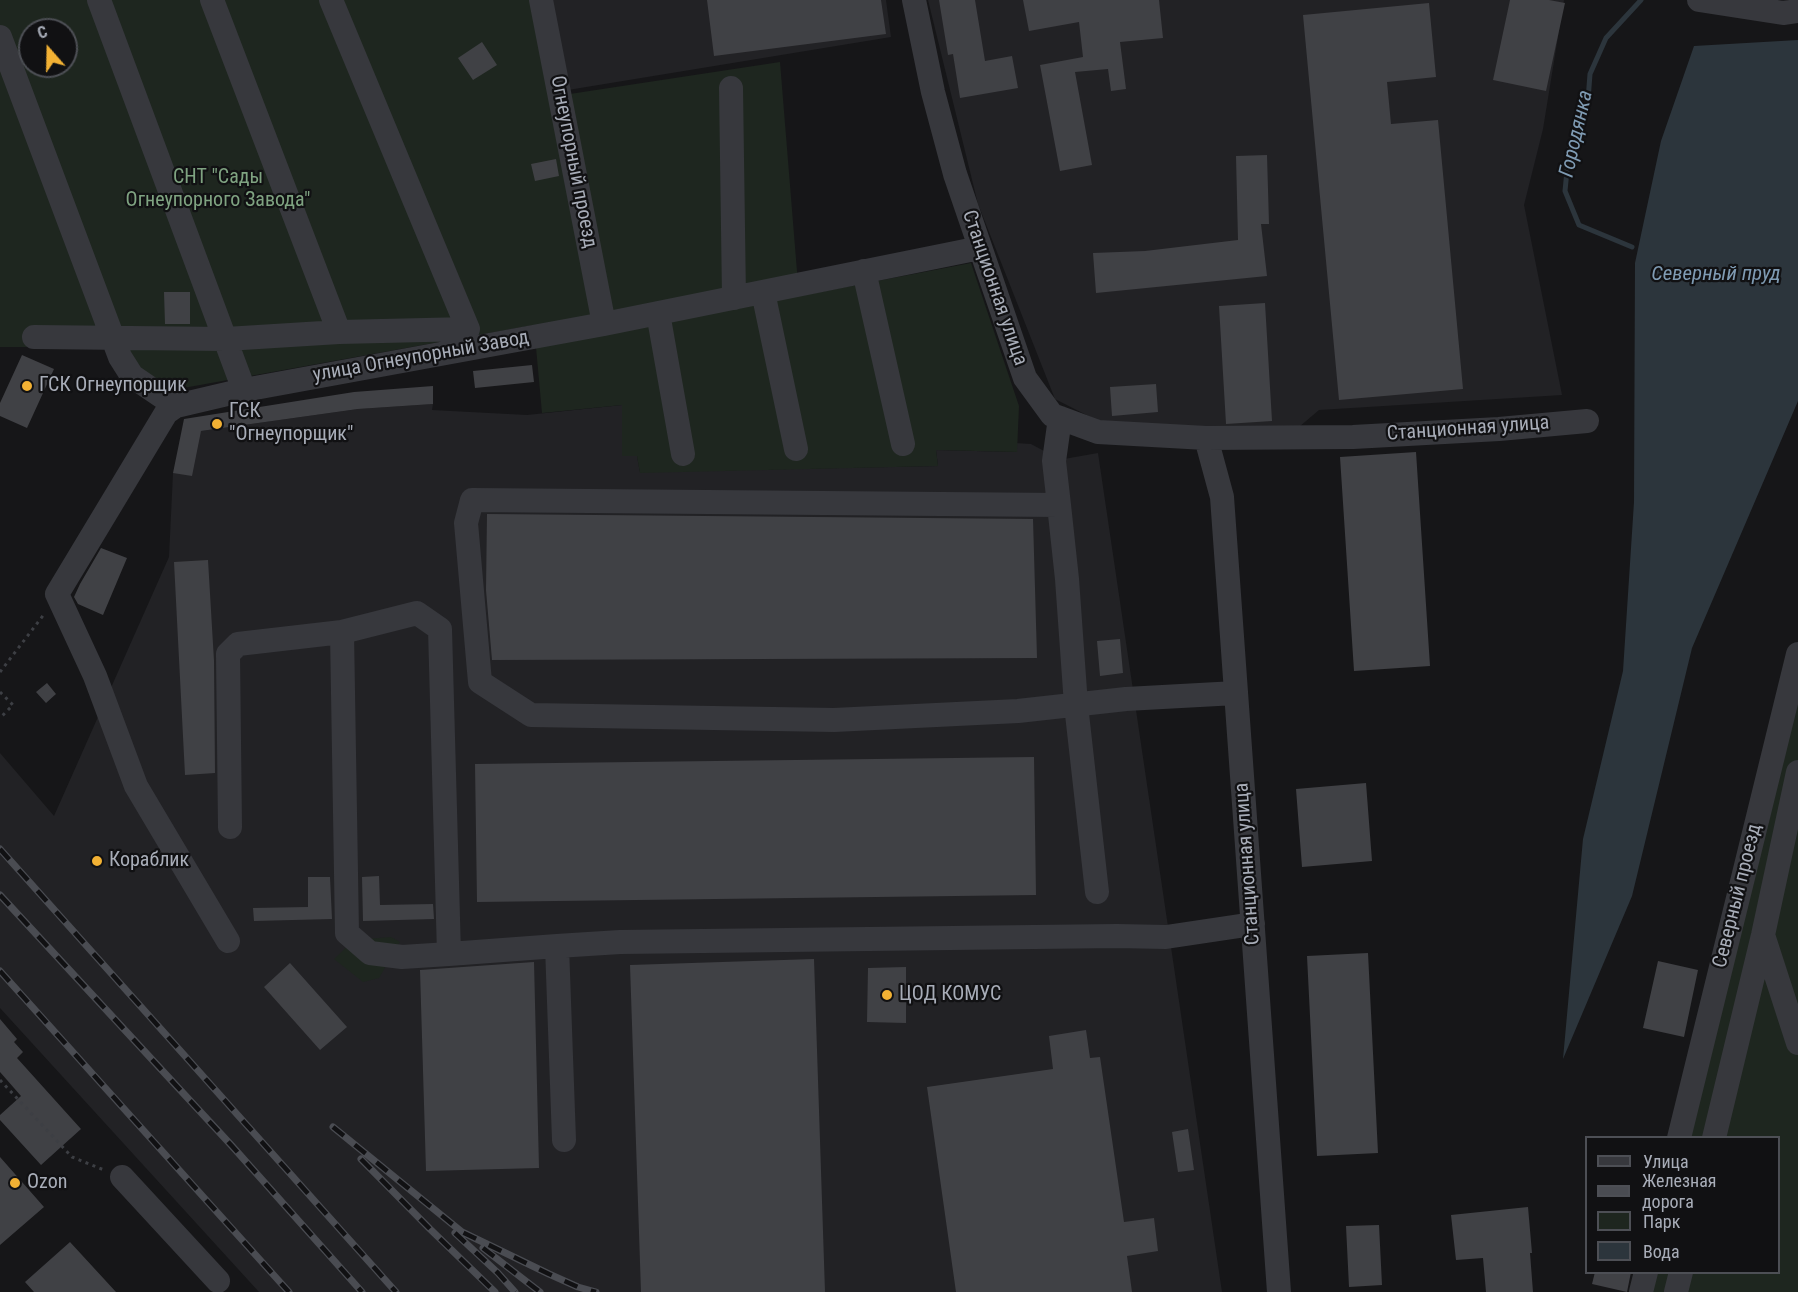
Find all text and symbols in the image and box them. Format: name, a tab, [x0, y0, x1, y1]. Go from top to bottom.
north arrow	[18, 18, 78, 78]
text: С	[35, 22, 50, 43]
street label: Огнеупорный проезд	[545, 74, 601, 250]
water label: Городянка	[1555, 88, 1599, 180]
park label: СНТ "Сады Огнеупорного Завода"	[126, 166, 310, 213]
street label: Станционная улица	[956, 207, 1032, 369]
water label: Северный пруд	[1651, 262, 1781, 288]
street label: улица Огнеупорный Завод	[311, 326, 531, 388]
place label: ГСК Огнеупорщик	[39, 374, 187, 398]
marker: ГСК Огнеупорщик	[20, 379, 34, 393]
place label: ГСК "Огнеупорщик"	[229, 400, 353, 447]
street label: Станционная улица	[1386, 411, 1550, 447]
marker: ГСК "Огнеупорщик"	[210, 417, 224, 431]
street label: Станционная улица	[1230, 782, 1266, 946]
street label: Северный проезд	[1708, 821, 1768, 971]
place label: Кораблик	[109, 849, 189, 873]
marker: Кораблик	[90, 854, 104, 868]
place label: ЦОД КОМУС	[899, 983, 1001, 1007]
marker: ЦОД КОМУС	[880, 988, 894, 1002]
legend	[1585, 1136, 1780, 1274]
text: Улица	[1643, 1151, 1689, 1172]
text: Железная дорога	[1642, 1170, 1717, 1212]
place label: Ozon	[27, 1171, 67, 1195]
marker: Ozon	[8, 1176, 22, 1190]
text: Парк	[1643, 1211, 1680, 1232]
text: Вода	[1643, 1241, 1680, 1262]

